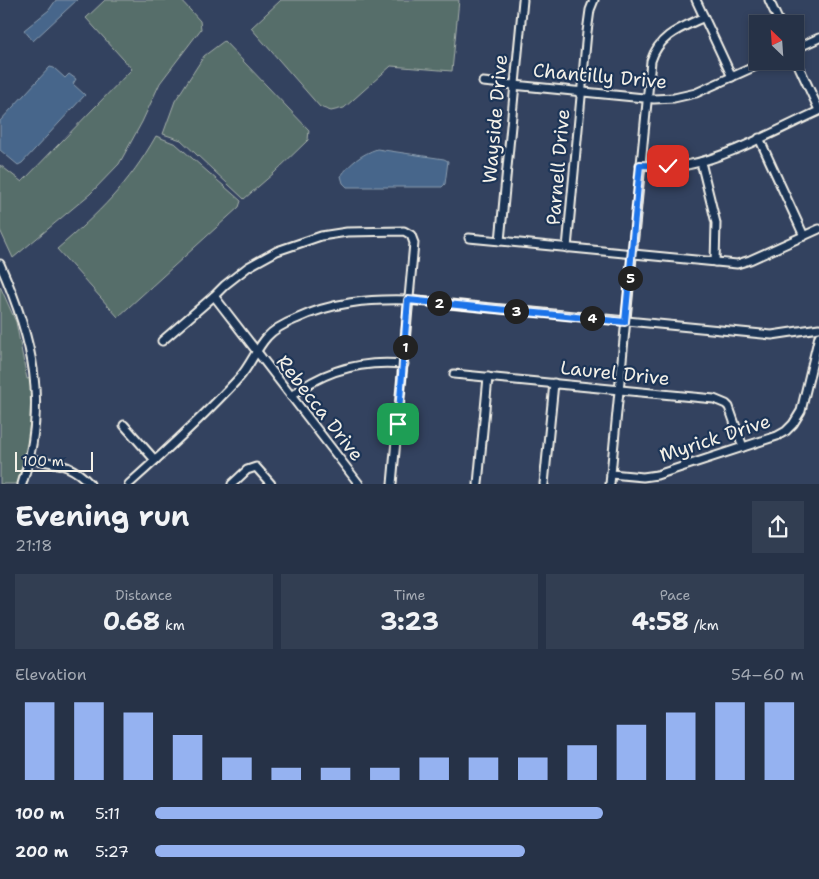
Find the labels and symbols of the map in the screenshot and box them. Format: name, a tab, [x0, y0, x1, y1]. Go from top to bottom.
north arrow	[749, 15, 804, 70]
street label: Wayside Drive	[477, 53, 513, 185]
street label: Chantilly Drive	[532, 58, 668, 94]
street label: Parnell Drive	[540, 108, 576, 226]
pin	[647, 145, 689, 187]
pin: 5	[618, 266, 642, 290]
pin: 2	[426, 290, 452, 316]
pin: 3	[504, 298, 528, 324]
pin: 4	[580, 306, 604, 330]
pin: 1	[392, 334, 418, 360]
street label: Rebecca Drive	[271, 350, 369, 466]
street label: Laurel Drive	[559, 355, 671, 391]
pin	[377, 403, 419, 445]
street label: Myrick Drive	[656, 408, 774, 468]
scale bar	[15, 449, 92, 472]

